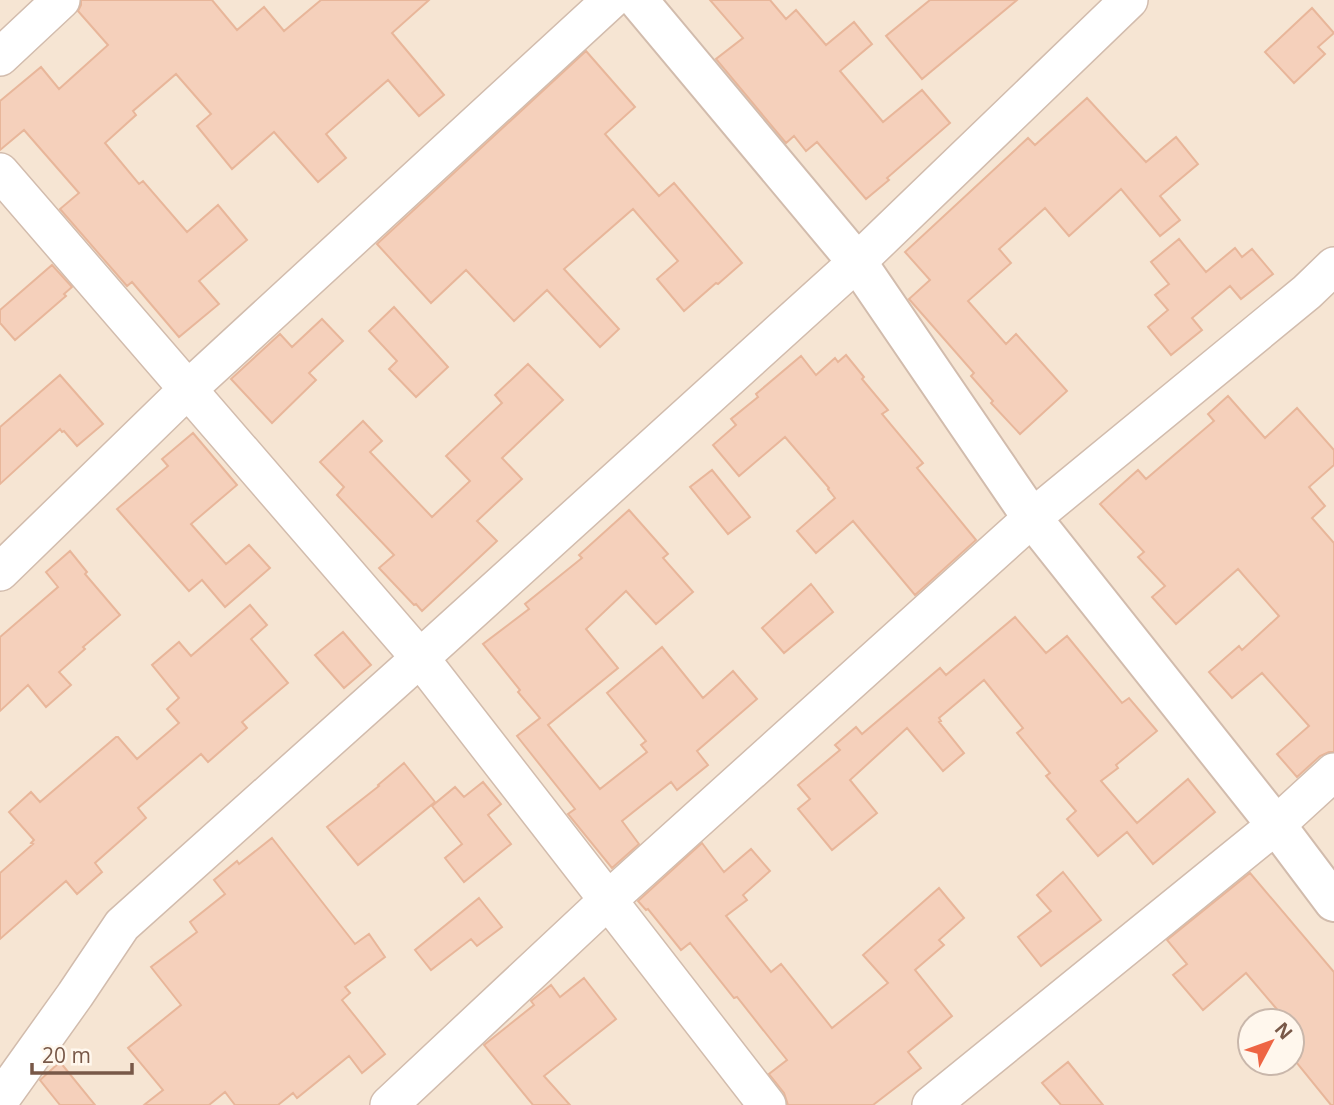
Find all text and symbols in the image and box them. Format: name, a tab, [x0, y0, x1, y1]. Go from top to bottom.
north arrow	[1236, 1007, 1306, 1077]
text: N	[1269, 1016, 1299, 1045]
scale bar	[32, 1032, 131, 1076]
text: 20 m	[42, 1041, 91, 1069]

